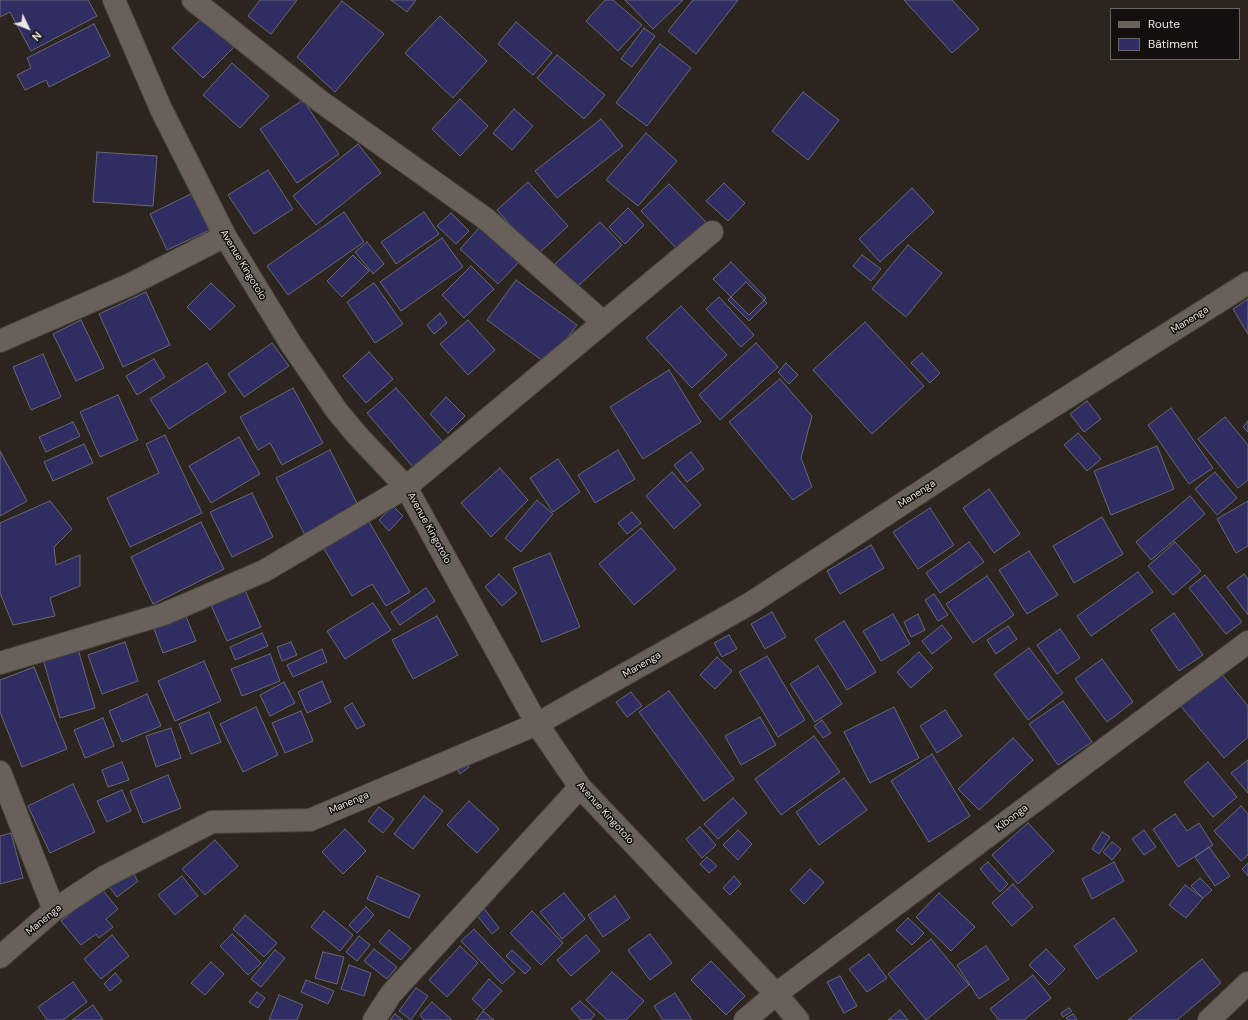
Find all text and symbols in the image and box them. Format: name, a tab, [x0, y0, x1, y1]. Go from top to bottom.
north arrow	[8, 8, 48, 48]
legend	[1110, 8, 1240, 60]
text: Route	[1148, 16, 1180, 32]
text: N	[29, 28, 45, 44]
text: Bâtiment	[1148, 36, 1198, 52]
street label: Avenue Kingotolo	[217, 228, 269, 302]
street label: Manenga	[1169, 304, 1211, 336]
street label: Manenga	[896, 478, 938, 510]
street label: Avenue Kingotolo	[404, 490, 454, 566]
street label: Manenga	[621, 649, 663, 681]
street label: Avenue Kingotolo	[574, 779, 636, 847]
street label: Manenga	[327, 789, 371, 817]
street label: Kibonga	[994, 802, 1030, 834]
street label: Manenga	[24, 902, 64, 938]

